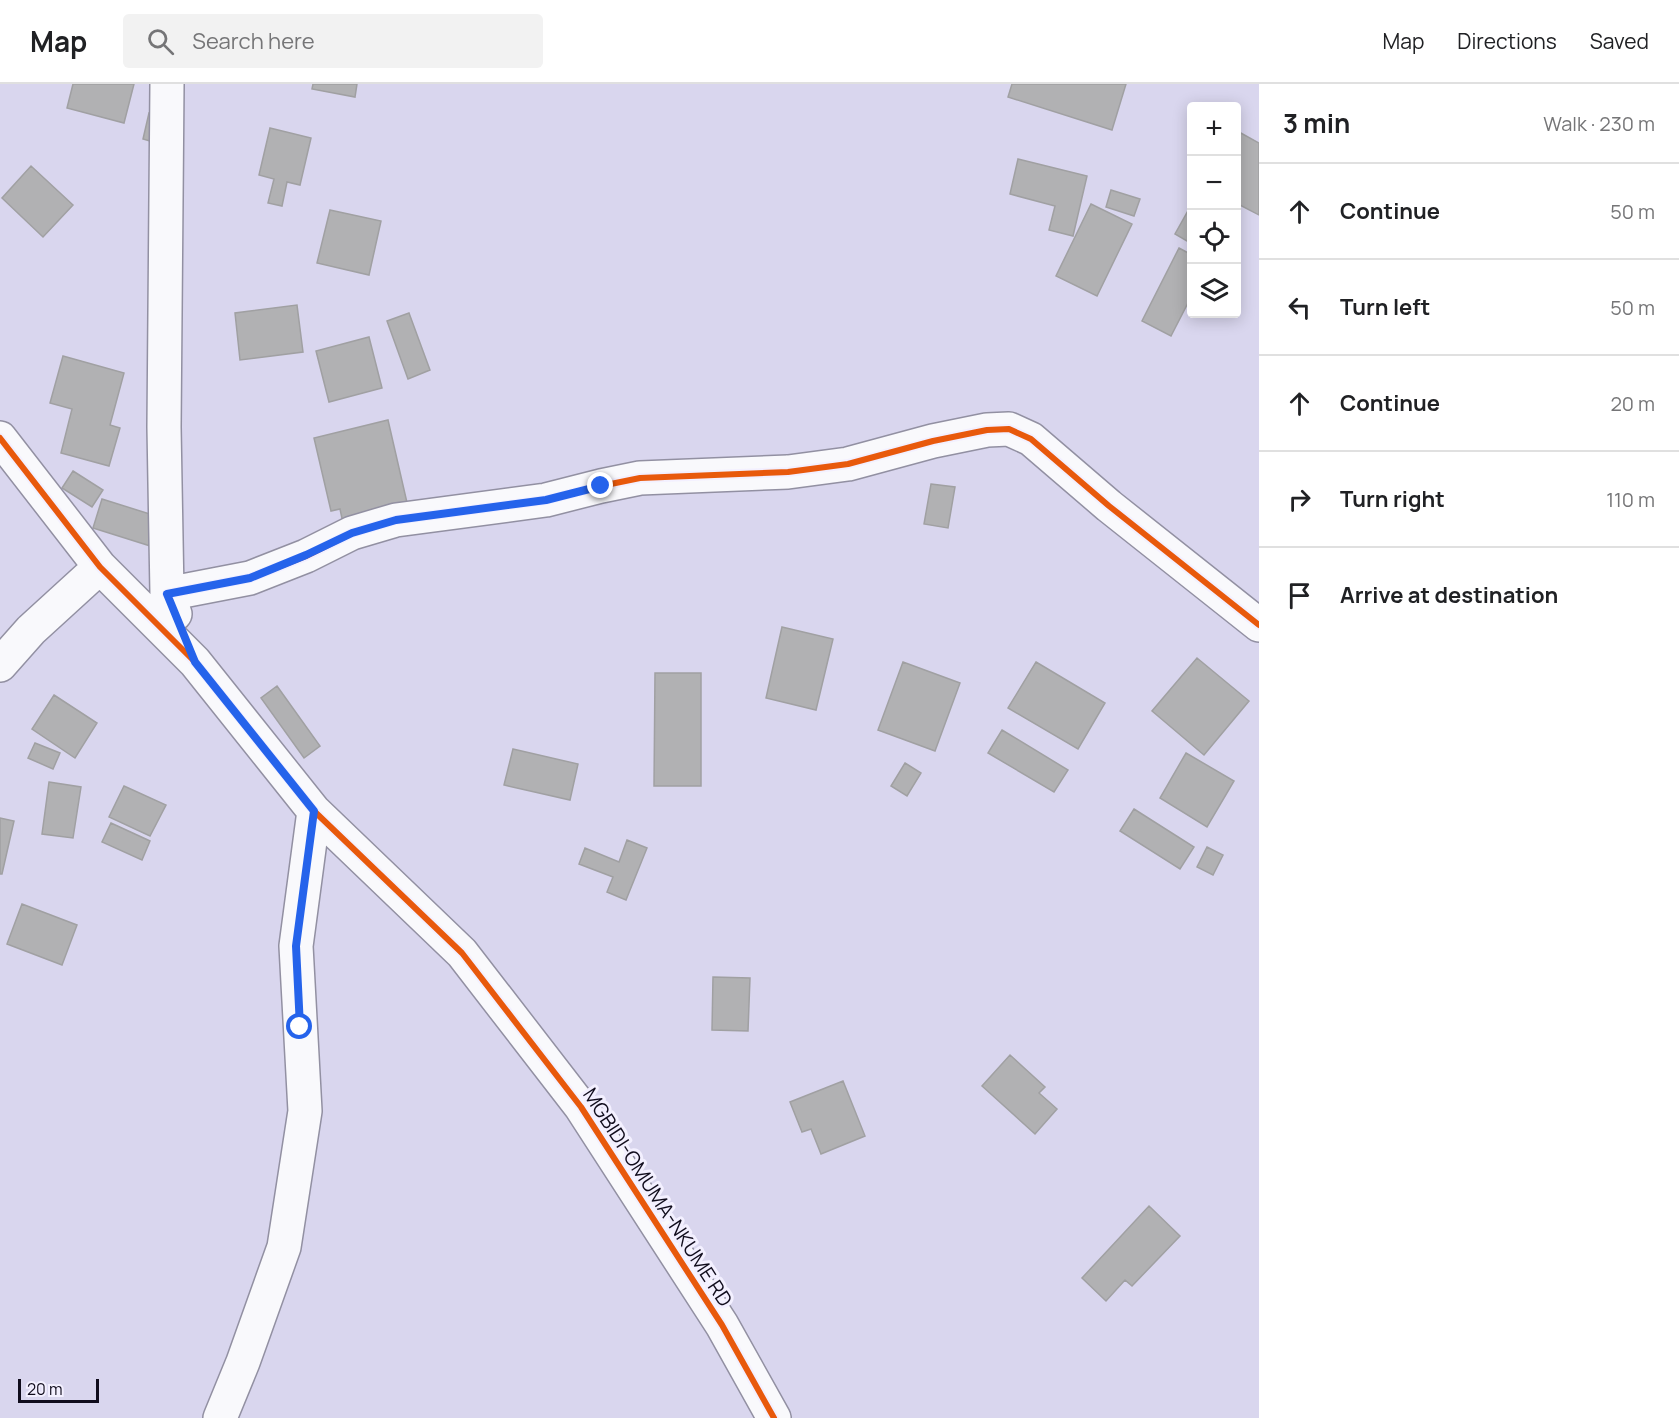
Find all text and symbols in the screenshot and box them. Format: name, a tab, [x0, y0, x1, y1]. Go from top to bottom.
search box	[123, 14, 543, 68]
text: Map	[30, 22, 87, 60]
icon: search	[144, 25, 177, 58]
text: Search here	[192, 26, 315, 56]
text: Map	[1383, 27, 1424, 55]
text: Directions	[1457, 27, 1557, 55]
text: Saved	[1590, 27, 1649, 55]
map controls	[1187, 102, 1241, 318]
button: +	[1187, 102, 1241, 156]
text: 3 min	[1283, 105, 1350, 141]
text: Walk · 230 m	[1543, 110, 1655, 137]
button: −	[1187, 156, 1241, 210]
icon: ahead	[1283, 195, 1316, 228]
text: Continue	[1340, 196, 1440, 226]
text: 50 m	[1610, 198, 1655, 225]
button: locate	[1187, 210, 1241, 264]
button: layers	[1187, 264, 1241, 318]
icon: left	[1283, 291, 1316, 324]
text: Turn left	[1340, 292, 1430, 322]
text: 50 m	[1610, 294, 1655, 321]
icon: ahead	[1283, 387, 1316, 420]
text: Continue	[1340, 388, 1440, 418]
text: 20 m	[1610, 390, 1655, 417]
route end	[587, 472, 613, 498]
icon: right	[1283, 483, 1316, 516]
text: Turn right	[1340, 484, 1445, 514]
text: 110 m	[1606, 486, 1655, 513]
icon: arrive	[1283, 579, 1316, 612]
text: Arrive at destination	[1340, 580, 1558, 610]
route start	[286, 1013, 312, 1039]
street label: MGBIDI-OMUMA-NKUME RD	[577, 1083, 739, 1311]
scale bar	[18, 1376, 99, 1404]
text: 20 m	[27, 1378, 63, 1400]

